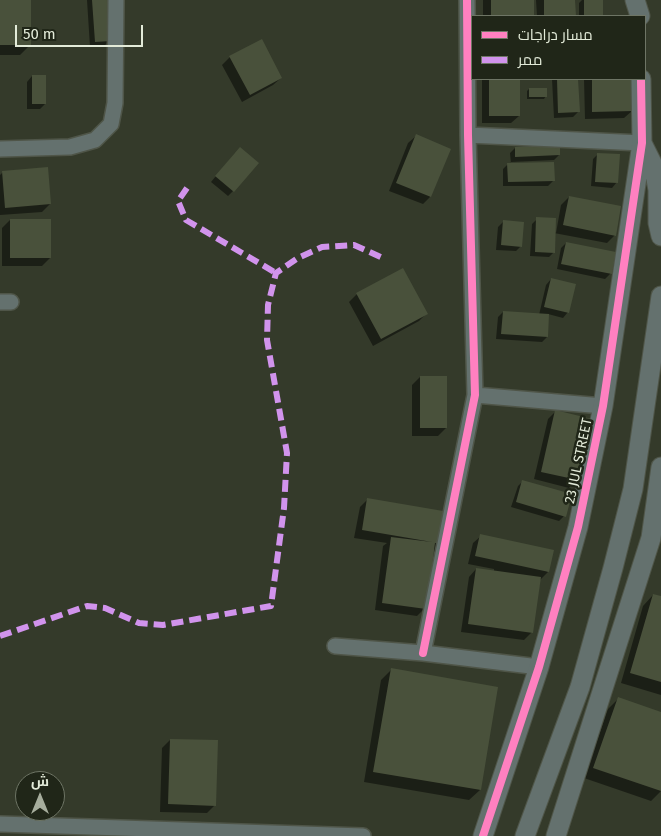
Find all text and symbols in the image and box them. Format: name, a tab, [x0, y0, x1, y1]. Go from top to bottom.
scale bar	[18, 15, 145, 47]
legend	[471, 15, 646, 80]
text: 50 m	[23, 25, 56, 43]
text: مسار دراجات	[518, 26, 593, 44]
text: ممر	[518, 51, 542, 69]
street label: 23 JUL STREET	[562, 417, 596, 505]
north arrow	[15, 771, 65, 821]
text: ش	[31, 773, 49, 790]

